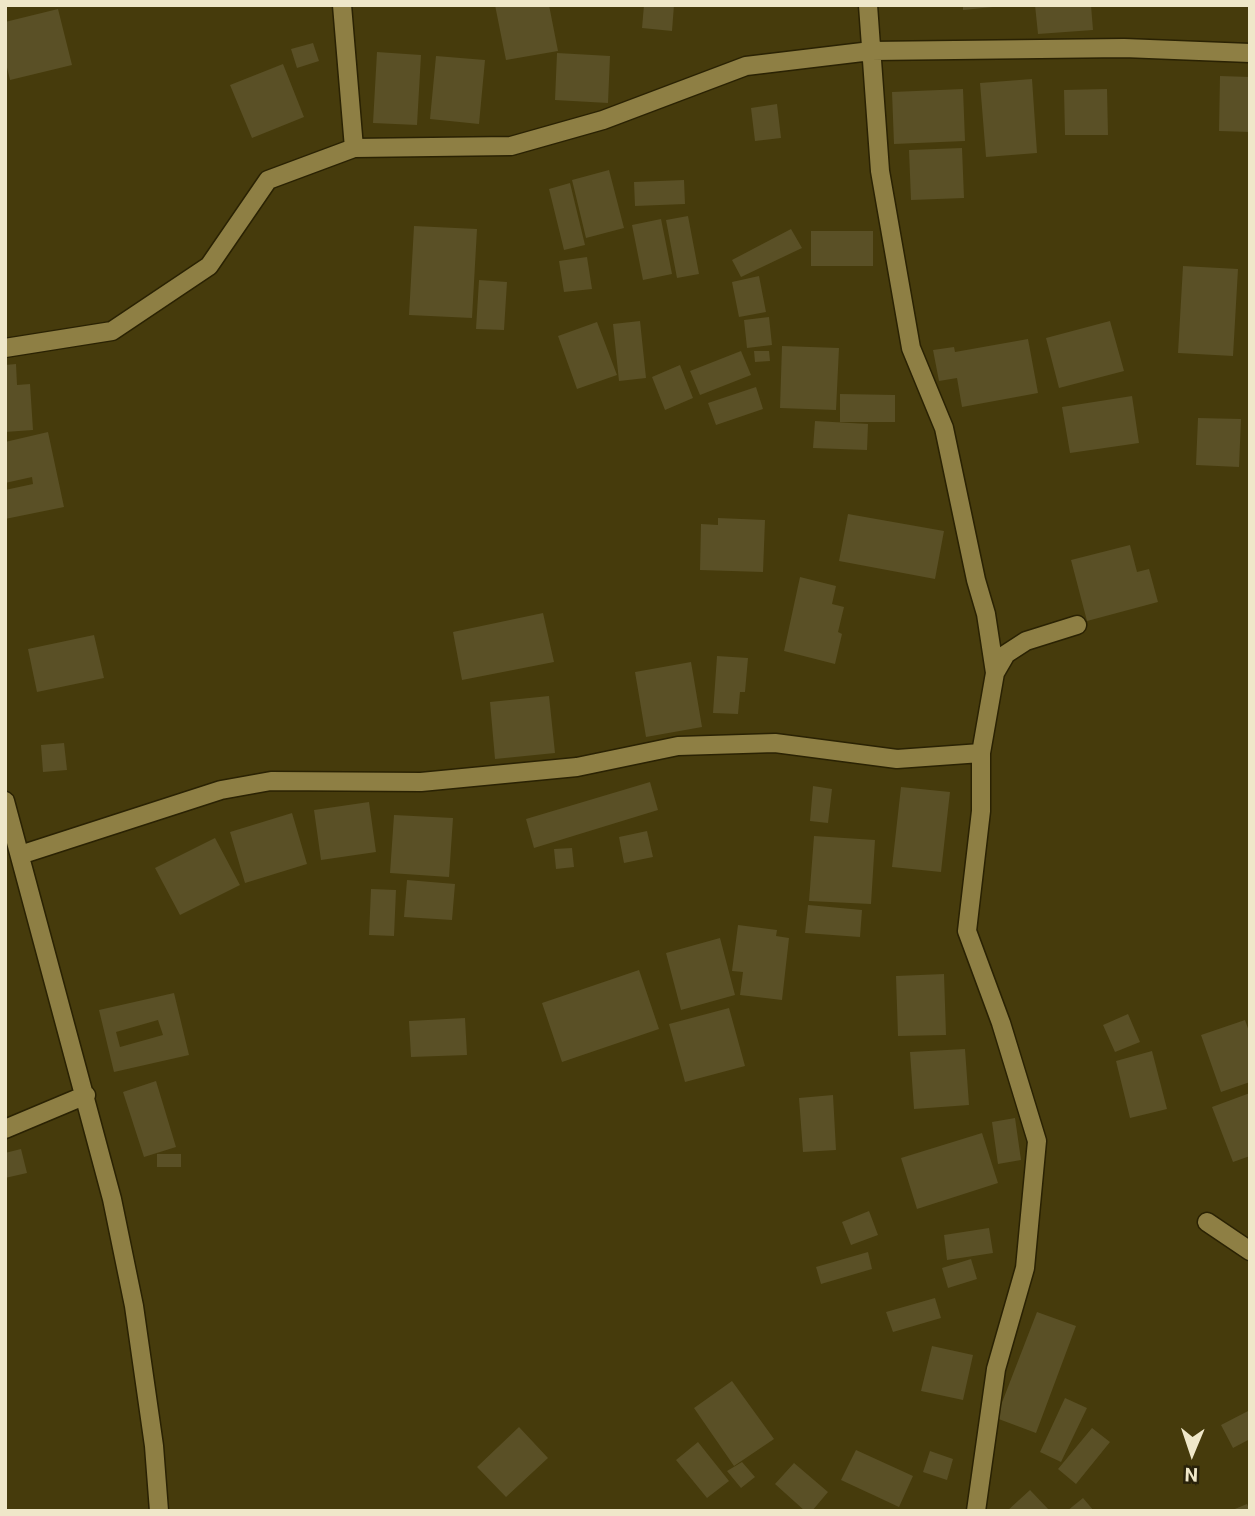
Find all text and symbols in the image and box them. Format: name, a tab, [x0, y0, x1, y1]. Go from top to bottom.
north arrow	[1157, 1418, 1227, 1488]
text: N	[1184, 1463, 1198, 1486]

